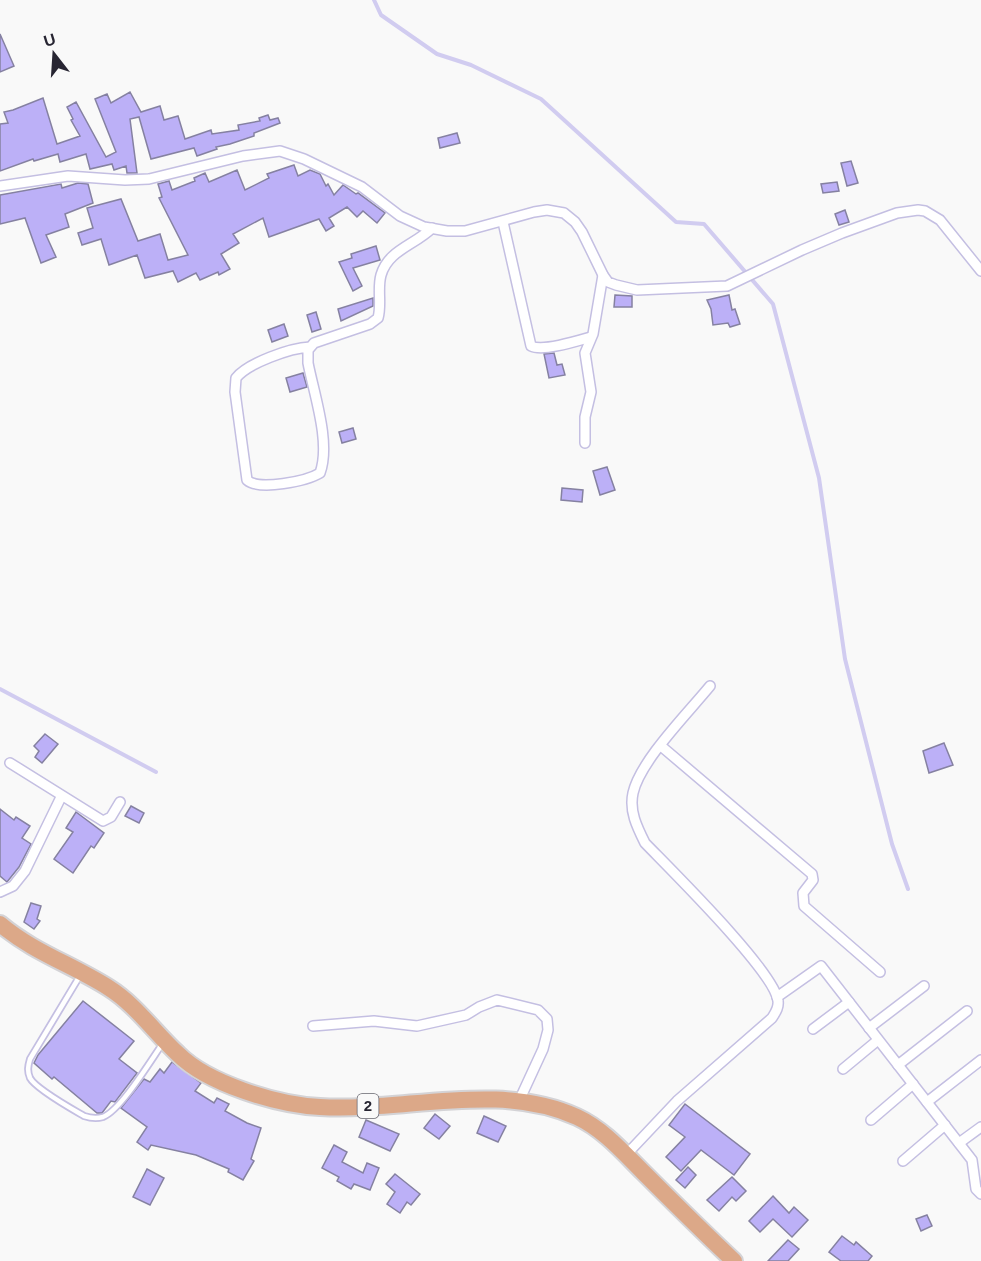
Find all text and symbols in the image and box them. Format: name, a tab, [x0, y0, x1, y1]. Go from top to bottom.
north arrow	[24, 24, 84, 84]
text: U	[42, 30, 58, 50]
road number: 2	[358, 1094, 378, 1118]

